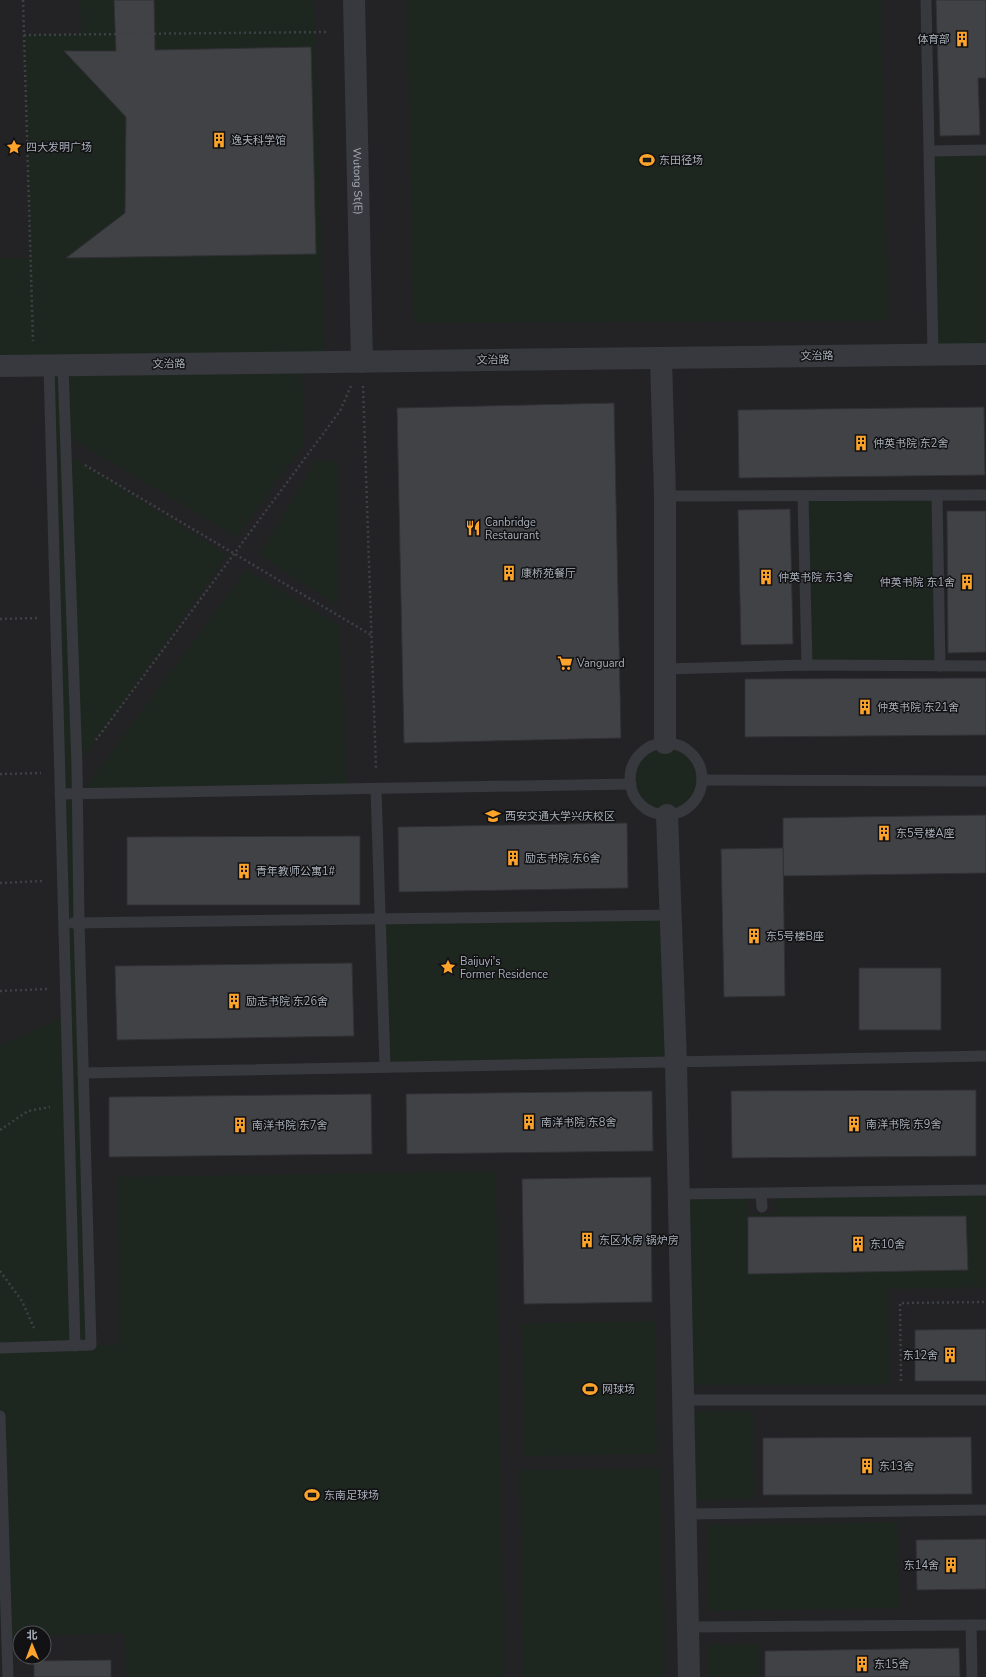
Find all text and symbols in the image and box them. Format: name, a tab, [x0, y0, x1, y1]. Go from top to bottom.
building icon: 体育部	[953, 30, 971, 48]
place label: 体育部	[917, 32, 950, 47]
building icon: 逸夫科学馆	[210, 131, 228, 149]
place label: 逸夫科学馆	[231, 133, 286, 148]
place icon: 四大发明广场	[5, 138, 23, 156]
place label: 四大发明广场	[26, 140, 92, 155]
street label: Wutong St(E)	[350, 147, 366, 215]
sports icon: 东田径场	[638, 151, 656, 169]
place label: 东田径场	[659, 153, 703, 168]
street label: 文治路	[800, 348, 834, 364]
street label: 文治路	[476, 352, 510, 368]
street label: 文治路	[152, 356, 186, 372]
building icon: 仲英书院 东2舍	[852, 434, 870, 452]
place label: 仲英书院 东2舍	[873, 436, 948, 451]
place label: Canbridge Restaurant	[485, 515, 539, 543]
restaurant icon: Canbridge Restaurant	[464, 519, 482, 537]
building icon: 康桥苑餐厅	[500, 564, 518, 582]
place label: 康桥苑餐厅	[521, 566, 576, 581]
building icon: 仲英书院 东3舍	[757, 568, 775, 586]
place label: 仲英书院 东3舍	[778, 570, 853, 585]
building icon: 仲英书院 东1舍	[958, 573, 976, 591]
place label: 仲英书院 东1舍	[880, 575, 955, 590]
supermarket icon: Vanguard	[556, 654, 574, 672]
place label: Vanguard	[576, 656, 625, 671]
building icon: 仲英书院 东21舍	[856, 698, 874, 716]
place label: 仲英书院 东21舍	[877, 700, 959, 715]
school or university icon: 西安交通大学兴庆校区	[484, 807, 502, 825]
place label: 西安交通大学兴庆校区	[505, 809, 615, 824]
building icon: 东5号楼A座	[875, 824, 893, 842]
place label: 东5号楼A座	[896, 826, 955, 841]
building icon: 励志书院 东6舍	[504, 849, 522, 867]
place label: 励志书院 东6舍	[525, 851, 600, 866]
building icon: 青年教师公寓1#	[235, 862, 253, 880]
place label: 青年教师公寓1#	[256, 864, 336, 879]
building icon: 东5号楼B座	[745, 927, 763, 945]
place label: 东5号楼B座	[766, 929, 824, 944]
place label: Baijuyi's Former Residence	[460, 954, 548, 982]
place icon: Baijuyi's Former Residence	[439, 958, 457, 976]
building icon: 励志书院 东26舍	[225, 992, 243, 1010]
place label: 励志书院 东26舍	[246, 994, 328, 1009]
building icon: 南洋书院 东8舍	[520, 1113, 538, 1131]
place label: 南洋书院 东8舍	[541, 1115, 616, 1130]
building icon: 南洋书院 东9舍	[845, 1115, 863, 1133]
building icon: 南洋书院 东7舍	[231, 1116, 249, 1134]
place label: 南洋书院 东9舍	[866, 1117, 941, 1132]
place label: 南洋书院 东7舍	[252, 1118, 327, 1133]
building icon: 东区水房 锅炉房	[578, 1231, 596, 1249]
place label: 东区水房 锅炉房	[599, 1233, 679, 1248]
building icon: 东10舍	[849, 1235, 867, 1253]
place label: 东10舍	[870, 1237, 905, 1252]
building icon: 东12舍	[941, 1346, 959, 1364]
place label: 东12舍	[903, 1348, 938, 1363]
sports icon: 网球场	[581, 1380, 599, 1398]
place label: 网球场	[602, 1382, 635, 1397]
building icon: 东13舍	[858, 1457, 876, 1475]
place label: 东13舍	[879, 1459, 914, 1474]
sports icon: 东南足球场	[303, 1486, 321, 1504]
place label: 东南足球场	[324, 1488, 379, 1503]
building icon: 东14舍	[942, 1556, 960, 1574]
place label: 东14舍	[904, 1558, 939, 1573]
north arrow	[12, 1625, 52, 1665]
text: 北	[26, 1628, 37, 1643]
building icon: 东15舍	[853, 1655, 871, 1673]
place label: 东15舍	[874, 1657, 909, 1672]

